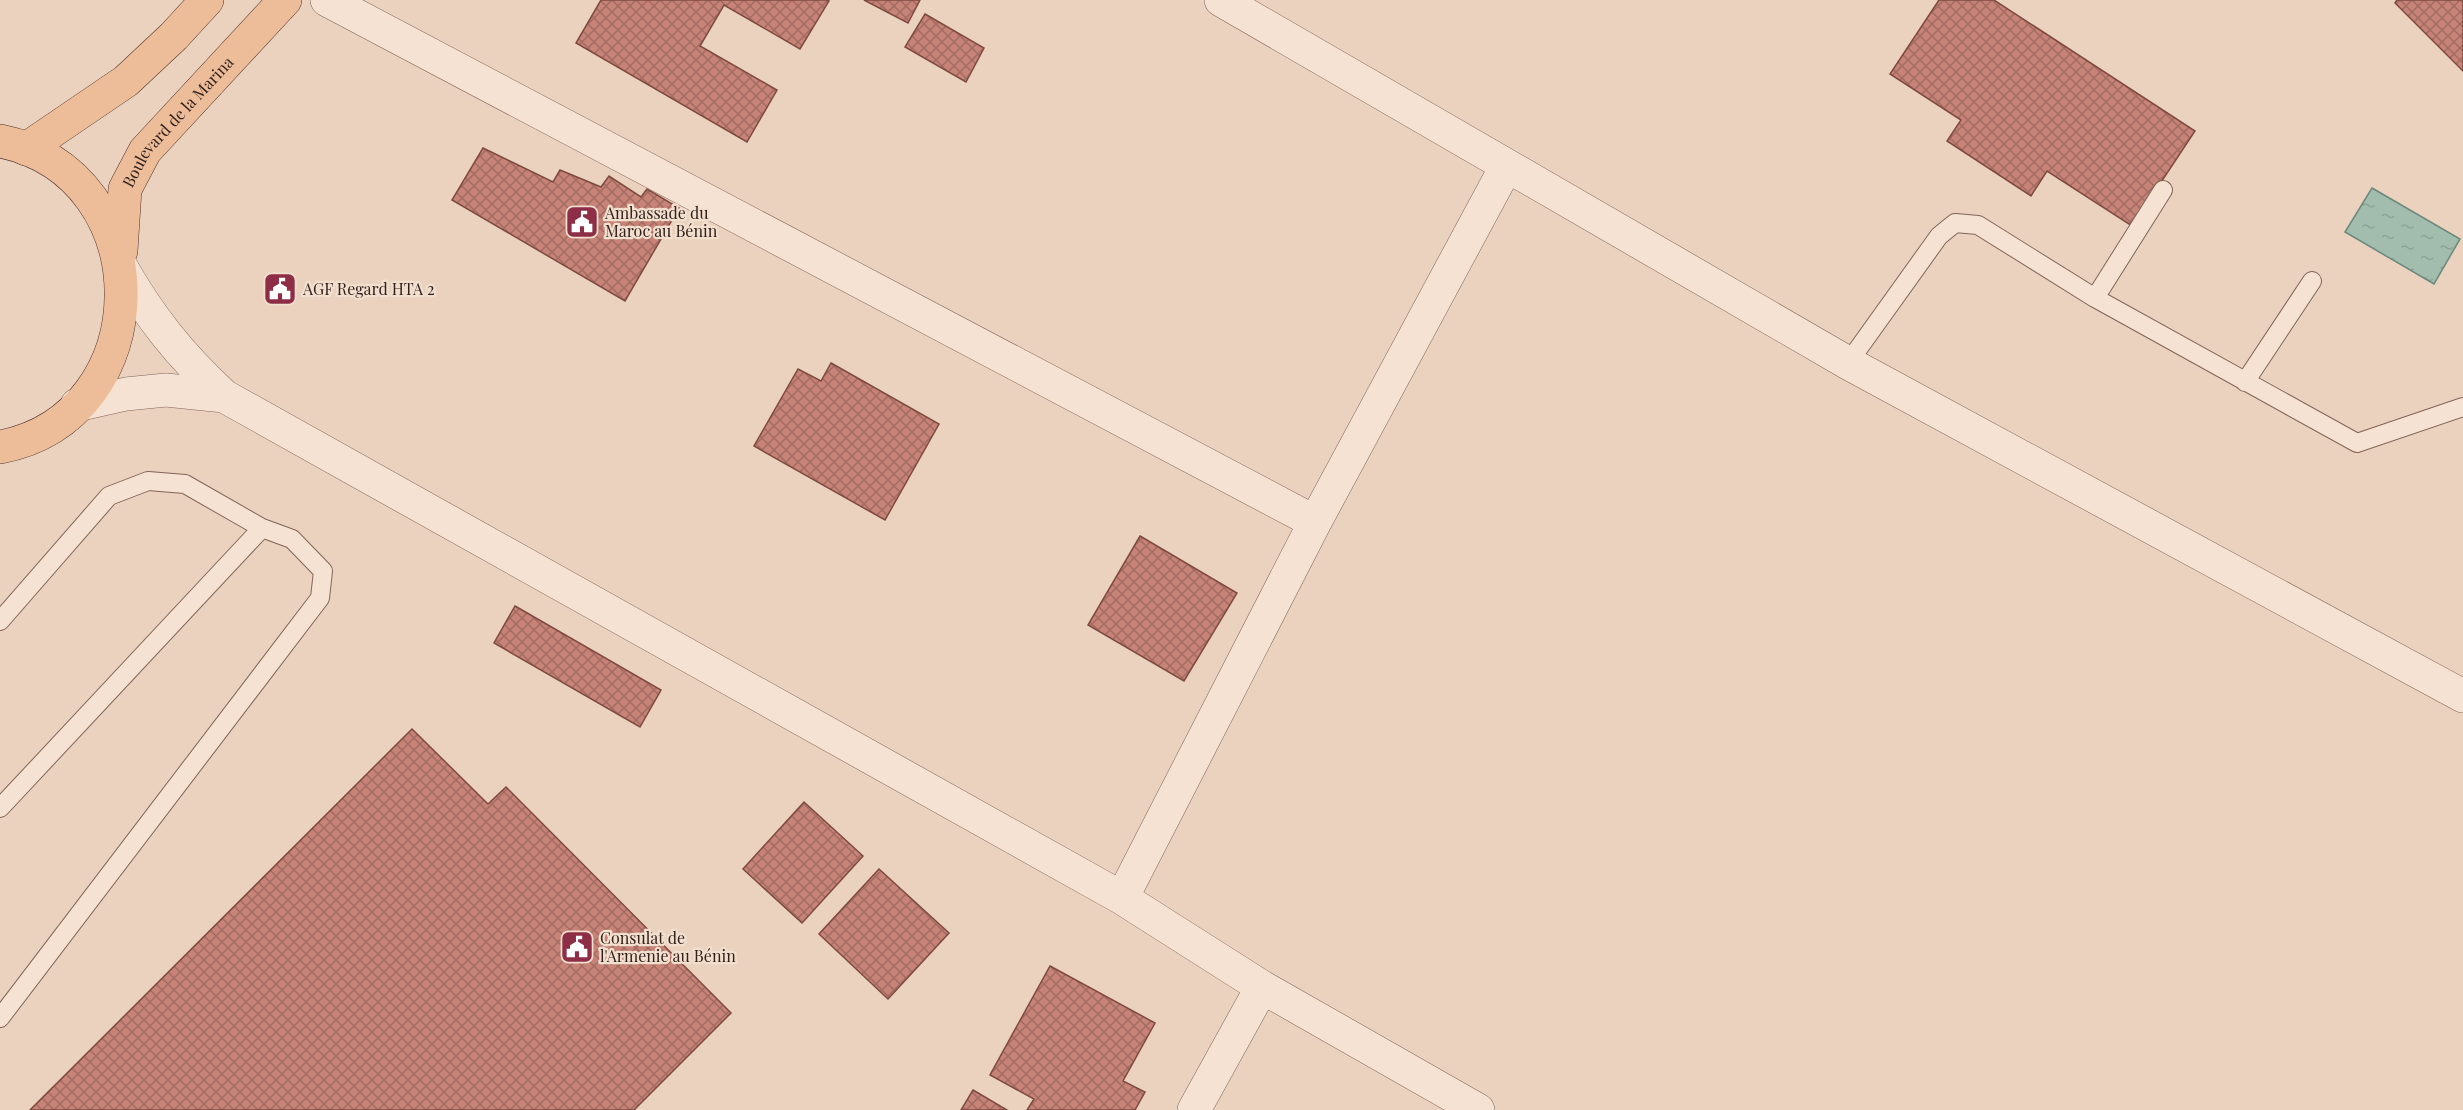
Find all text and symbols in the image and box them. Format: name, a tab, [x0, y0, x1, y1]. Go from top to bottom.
street label: Boulevard de la Marina	[117, 52, 238, 191]
place label: Ambassade du Maroc au Bénin	[604, 202, 718, 241]
public building icon: Ambassade du Maroc au Bénin	[564, 204, 600, 240]
public building icon: AGF Regard HTA 2	[262, 271, 298, 307]
place label: AGF Regard HTA 2	[302, 278, 435, 299]
place label: Consulat de l'Armenie au Bénin	[600, 927, 736, 966]
public building icon: Consulat de l'Armenie au Bénin	[559, 929, 595, 965]

